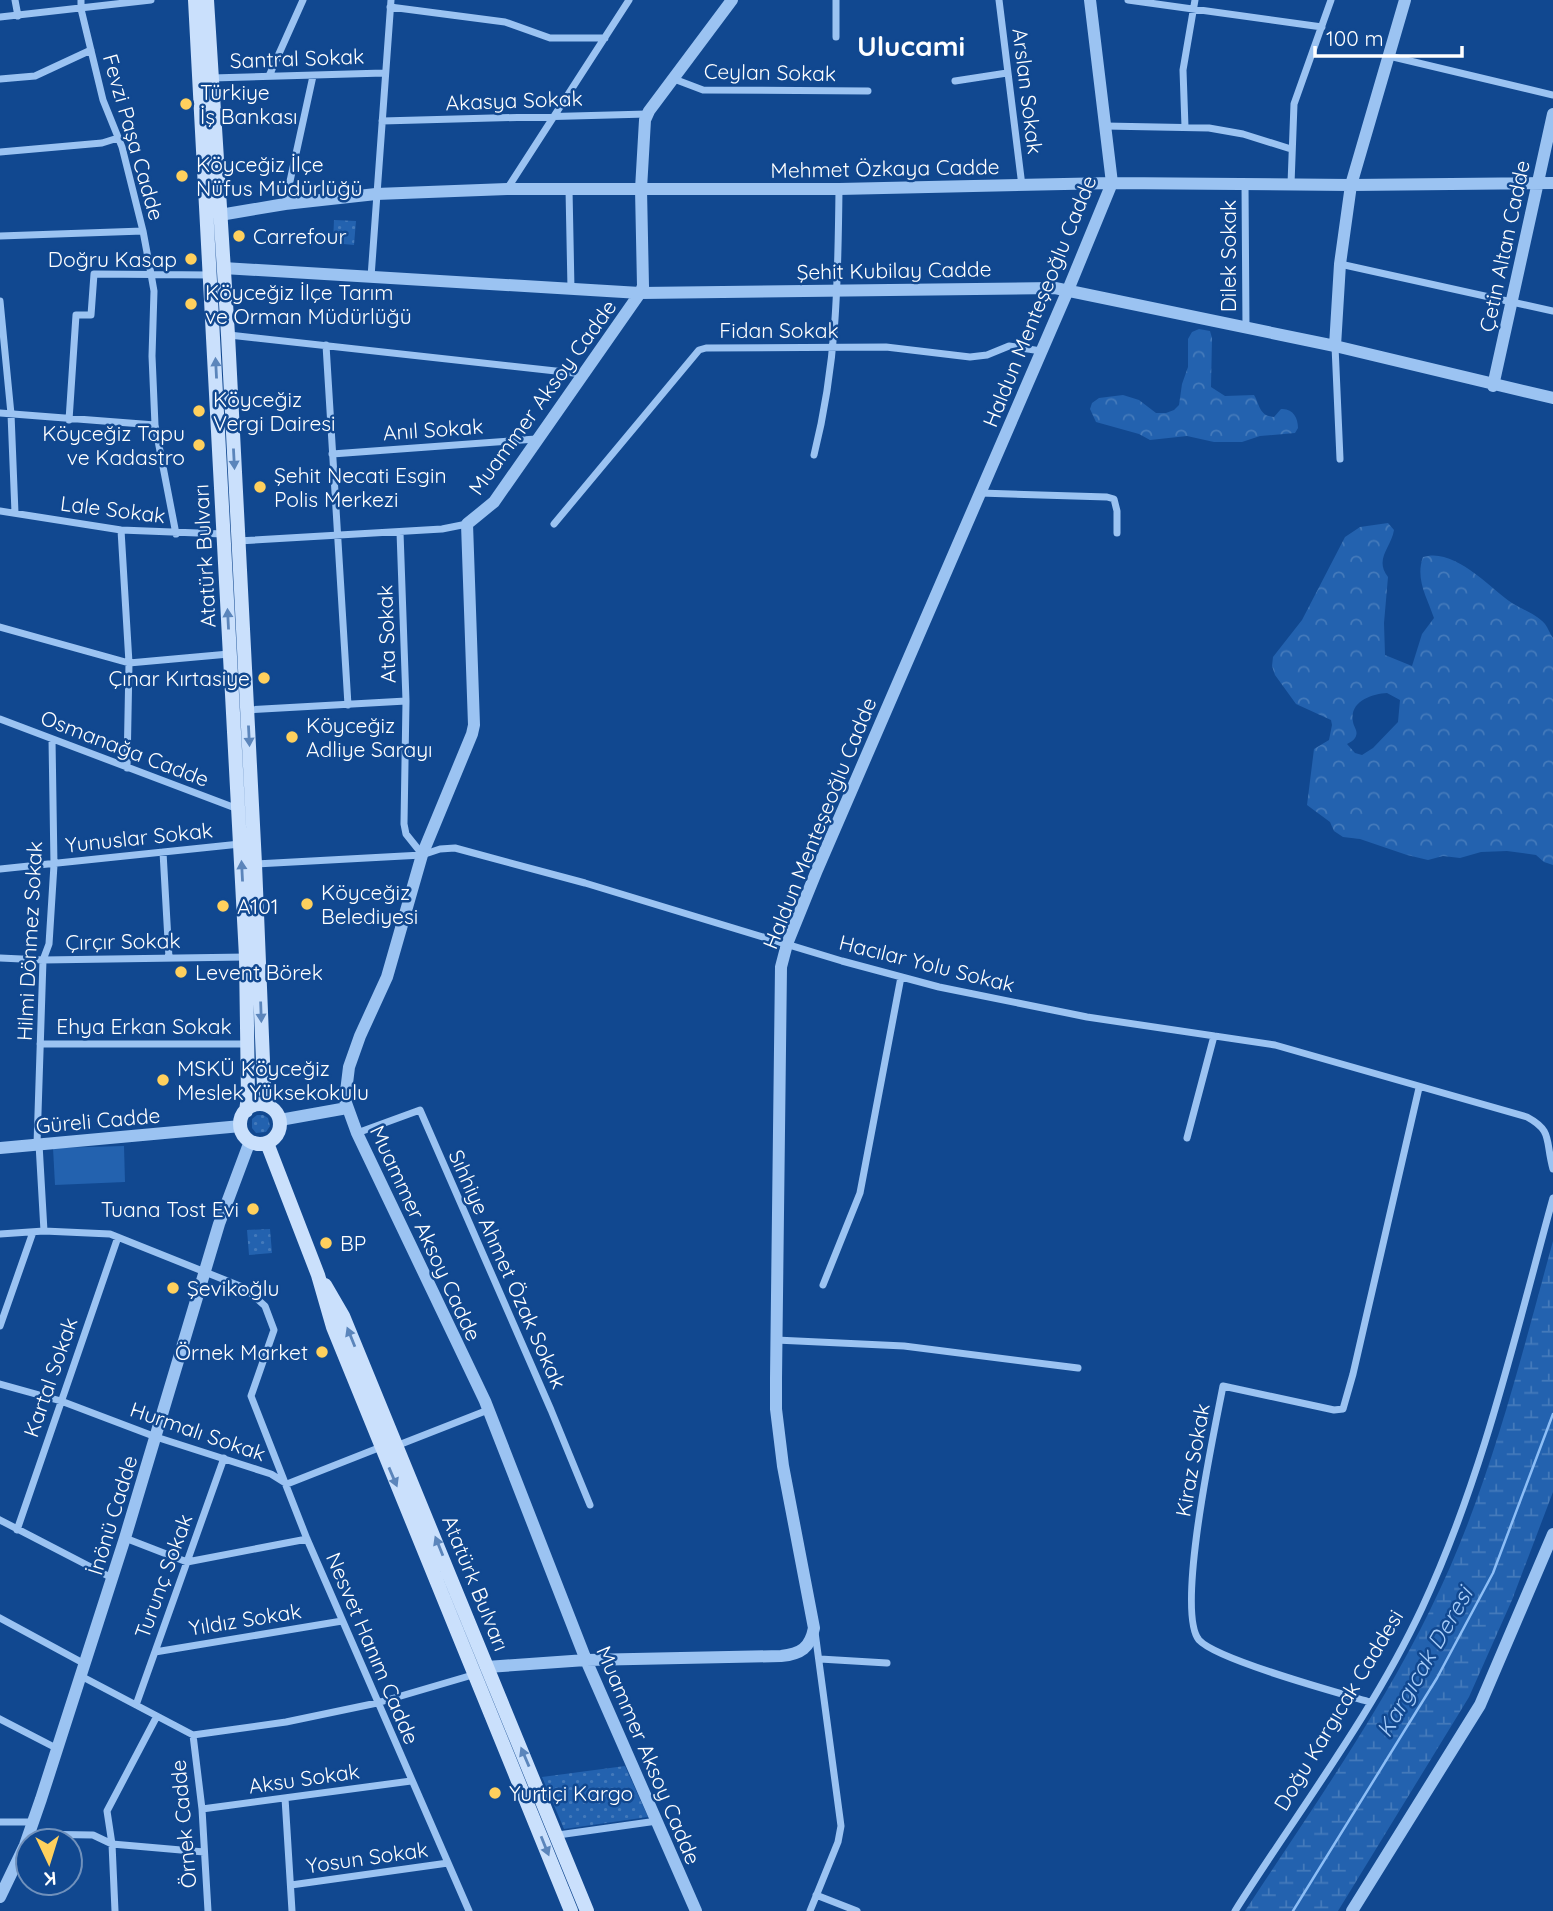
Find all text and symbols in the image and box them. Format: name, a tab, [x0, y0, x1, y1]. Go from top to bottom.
scale bar	[1315, 14, 1462, 58]
text: 100 m	[1326, 25, 1384, 51]
street label: Arslan Sokak	[1007, 27, 1049, 155]
district label: Ulucami	[857, 28, 965, 63]
street label: Santral Sokak	[229, 43, 365, 73]
street label: Fevzi Paşa Cadde	[98, 51, 170, 223]
street label: Ceylan Sokak	[704, 58, 836, 86]
place label: Türkiye İş Bankası	[200, 79, 298, 129]
street label: Akasya Sokak	[445, 85, 583, 115]
marker: Türkiye İş Bankası	[178, 96, 194, 112]
place label: Köyceğiz İlçe Nüfus Müdürlüğü	[196, 151, 362, 201]
street label: Mehmet Özkaya Cadde	[770, 153, 1000, 183]
street label: Çetin Altan Cadde	[1473, 158, 1535, 334]
marker: Köyceğiz İlçe Nüfus Müdürlüğü	[174, 168, 190, 184]
street label: Haldun Menteşeoğlu Cadde	[977, 171, 1101, 431]
street label: Dilek Sokak	[1215, 200, 1241, 312]
place label: Carrefour	[253, 223, 347, 249]
marker: Carrefour	[231, 228, 247, 244]
place label: Doğru Kasap	[48, 246, 177, 272]
marker: Doğru Kasap	[183, 251, 199, 267]
street label: Şehit Kubilay Cadde	[796, 255, 992, 285]
place label: Köyceğiz İlçe Tarım ve Orman Müdürlüğü	[205, 279, 412, 329]
street label: Muammer Aksoy Cadde	[463, 294, 621, 500]
marker: Köyceğiz İlçe Tarım ve Orman Müdürlüğü	[183, 296, 199, 312]
street label: Fidan Sokak	[719, 317, 839, 343]
one-way arrow	[210, 357, 221, 379]
place label: Köyceğiz Vergi Dairesi	[213, 386, 336, 436]
marker: Köyceğiz Vergi Dairesi	[191, 403, 207, 419]
street label: Anıl Sokak	[382, 413, 484, 445]
place label: Köyceğiz Tapu ve Kadastro	[42, 420, 185, 470]
marker: Köyceğiz Tapu ve Kadastro	[191, 437, 207, 453]
one-way arrow	[229, 449, 240, 471]
place label: Şehit Necati Esgin Polis Merkezi	[274, 462, 447, 512]
marker: Şehit Necati Esgin Polis Merkezi	[252, 479, 268, 495]
street label: Atatürk Bulvarı	[187, 484, 221, 628]
street label: Lale Sokak	[59, 490, 167, 528]
street label: Ata Sokak	[371, 584, 401, 684]
one-way arrow	[222, 608, 233, 630]
place label: Çınar Kırtasiye	[108, 665, 250, 691]
marker: Çınar Kırtasiye	[256, 670, 272, 686]
street label: Haldun Menteşeoğlu Cadde	[757, 693, 881, 953]
street label: Osmanağa Cadde	[37, 704, 213, 792]
place label: Köyceğiz Adliye Sarayı	[306, 712, 433, 762]
one-way arrow	[243, 725, 254, 747]
marker: Köyceğiz Adliye Sarayı	[284, 729, 300, 745]
street label: Yunuslar Sokak	[64, 816, 214, 858]
street label: Hilmi Dönmez Sokak	[11, 840, 47, 1042]
one-way arrow	[236, 860, 247, 882]
place label: Köyceğiz Belediyesi	[321, 879, 418, 929]
place label: A101	[237, 893, 279, 919]
marker: Köyceğiz Belediyesi	[299, 896, 315, 912]
marker: A101	[215, 898, 231, 914]
street label: Çırçır Sokak	[65, 927, 181, 955]
street label: Hacılar Yolu Sokak	[836, 929, 1018, 997]
place label: Levent Börek	[195, 959, 323, 985]
marker: Levent Börek	[173, 964, 189, 980]
one-way arrow	[255, 1001, 266, 1023]
street label: Ehya Erkan Sokak	[56, 1013, 232, 1039]
place label: MSKÜ Köyceğiz Meslek Yüksekokulu	[177, 1055, 369, 1105]
marker: MSKÜ Köyceğiz Meslek Yüksekokulu	[155, 1072, 171, 1088]
street label: Güreli Cadde	[35, 1102, 161, 1138]
street label: Muammer Aksoy Cadde	[365, 1121, 487, 1345]
street label: Sıhhiye Ahmet Özak Sokak	[443, 1145, 573, 1393]
place label: Tuana Tost Evi	[101, 1196, 239, 1222]
marker: Tuana Tost Evi	[245, 1201, 261, 1217]
place label: BP	[340, 1230, 366, 1256]
marker: BP	[318, 1235, 334, 1251]
place label: Şevikoğlu	[187, 1275, 279, 1301]
marker: Şevikoğlu	[165, 1280, 181, 1296]
street label: Kartal Sokak	[17, 1314, 83, 1440]
one-way arrow	[345, 1326, 356, 1347]
place label: Örnek Market	[175, 1339, 308, 1365]
marker: Örnek Market	[314, 1344, 330, 1360]
street label: Hurmalı Sokak	[127, 1396, 269, 1466]
street label: Kiraz Sokak	[1169, 1401, 1215, 1519]
street label: İnönü Cadde	[81, 1452, 143, 1578]
one-way arrow	[388, 1467, 399, 1488]
street label: Turunç Sokak	[128, 1510, 198, 1642]
street label: Atatürk Bulvarı	[437, 1511, 515, 1655]
one-way arrow	[433, 1536, 444, 1557]
street label: Nesvet Hanım Cadde	[321, 1548, 425, 1748]
water label: Kargıcak Deresi	[1369, 1579, 1480, 1742]
street label: Yıldız Sokak	[187, 1597, 303, 1641]
street label: Doğu Kargıcak Caddesi	[1268, 1605, 1408, 1815]
street label: Muammer Aksoy Cadde	[591, 1642, 707, 1868]
one-way arrow	[519, 1747, 531, 1767]
street label: Aksu Sokak	[247, 1757, 361, 1799]
street label: Örnek Cadde	[164, 1759, 202, 1889]
place label: Yurtiçi Kargo	[509, 1780, 633, 1806]
marker: Yurtiçi Kargo	[487, 1785, 503, 1801]
north arrow	[14, 1827, 84, 1897]
one-way arrow	[540, 1835, 551, 1856]
street label: Yosun Sokak	[304, 1836, 430, 1878]
text: K	[43, 1867, 57, 1891]

